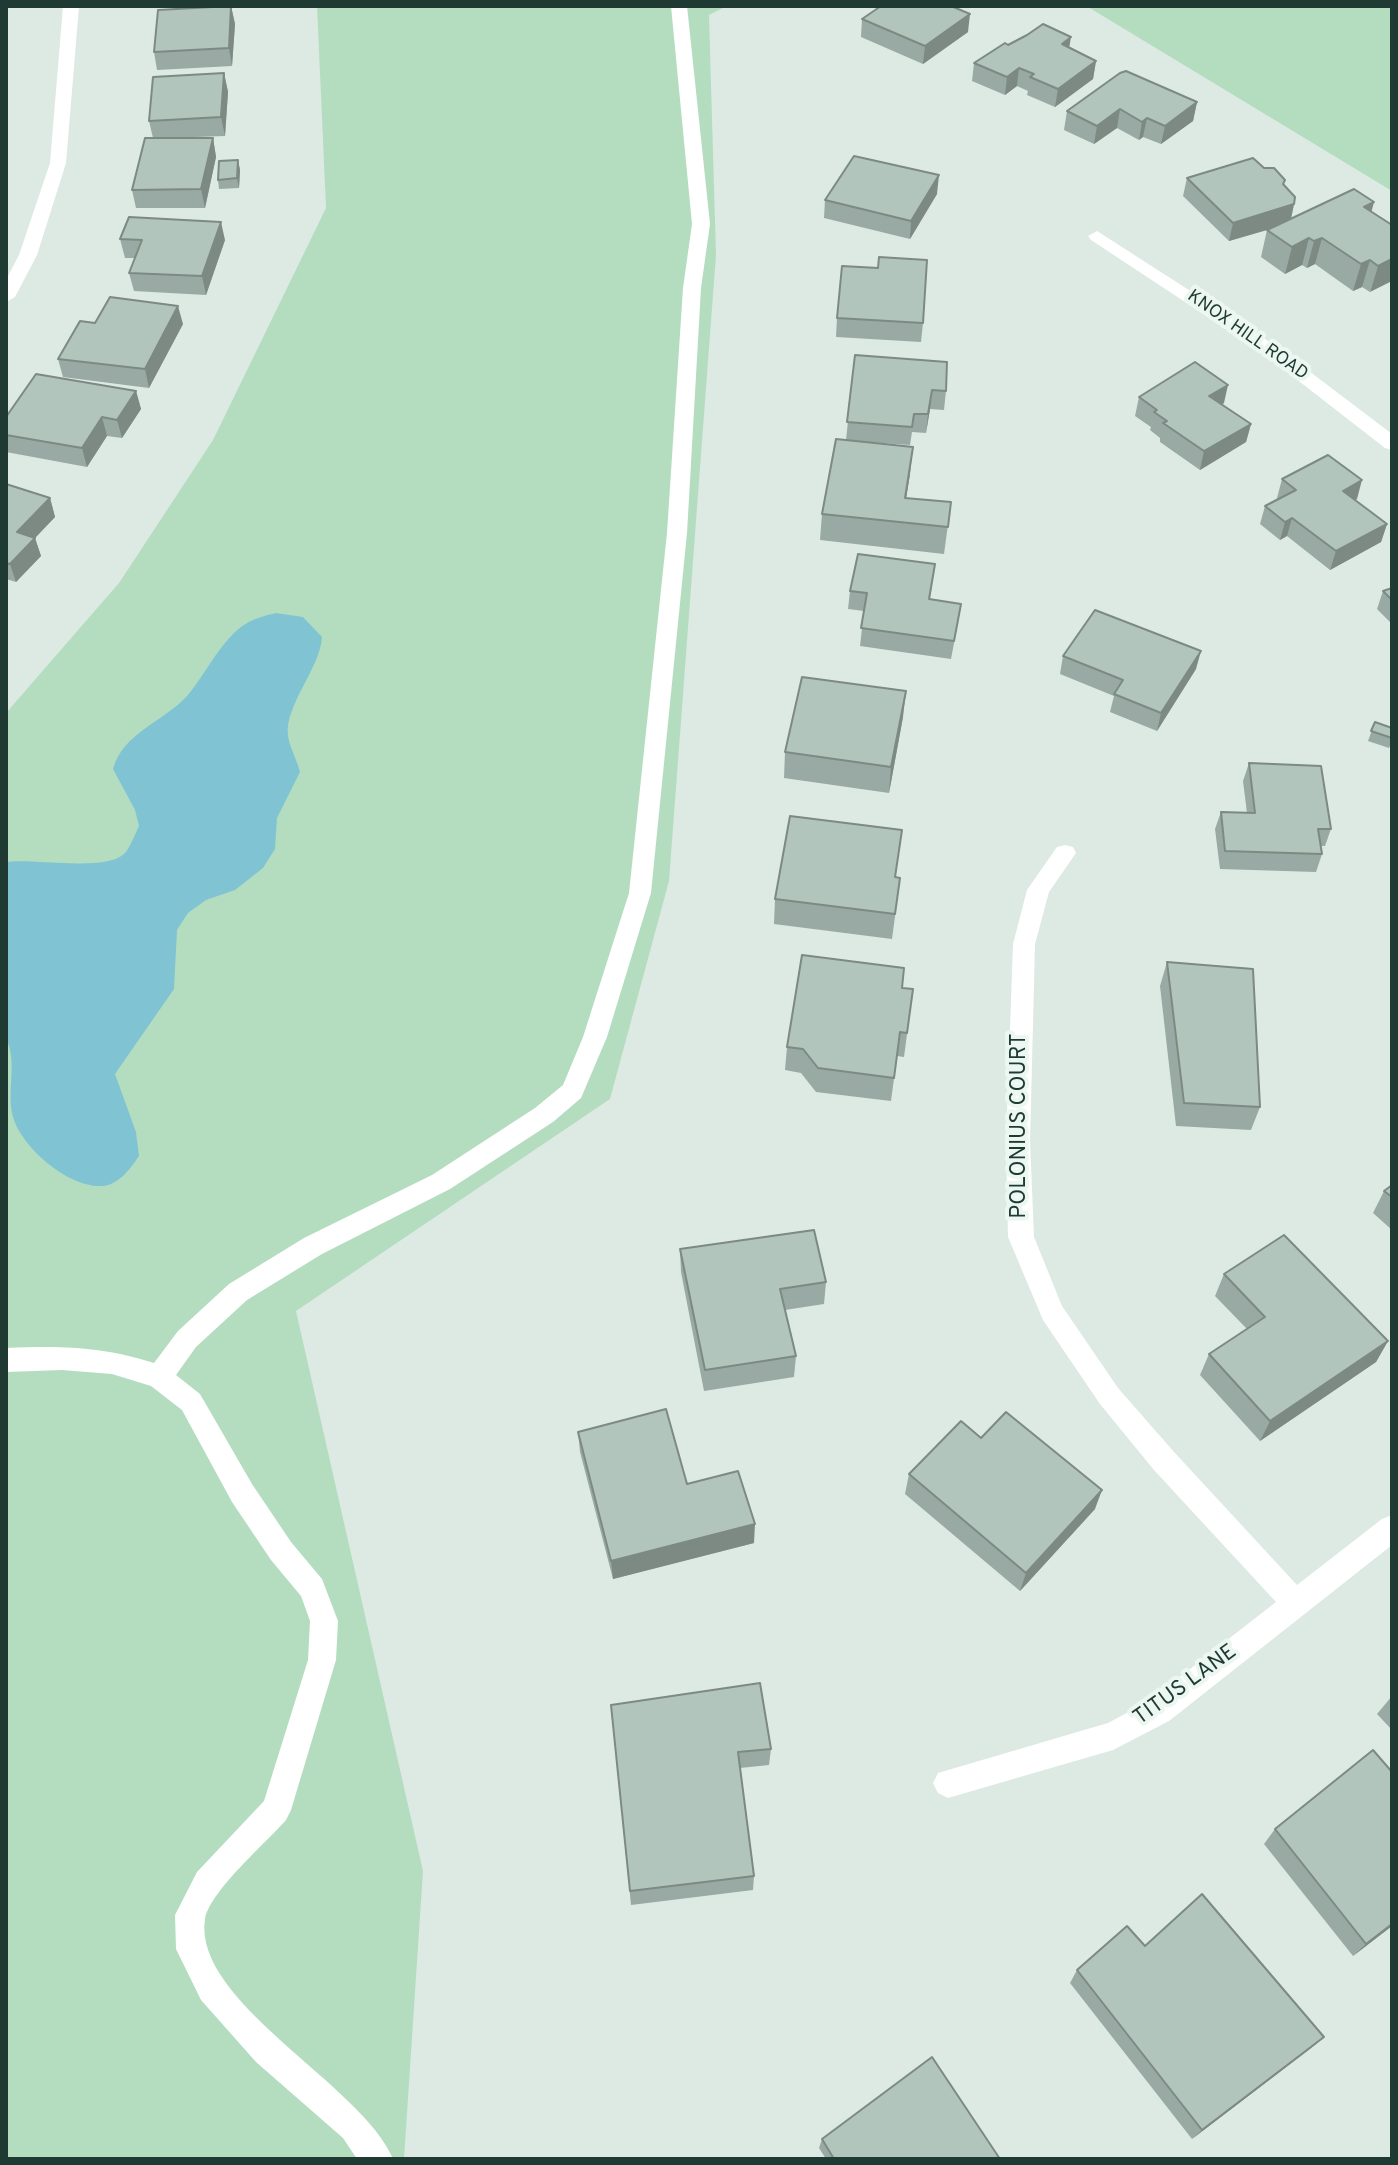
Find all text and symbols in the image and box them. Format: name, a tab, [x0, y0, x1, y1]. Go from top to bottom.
street label: KNOX HILL ROAD	[1182, 286, 1312, 386]
street label: POLONIUS COURT	[1008, 1033, 1034, 1219]
street label: TITUS LANE	[1129, 1640, 1243, 1732]

